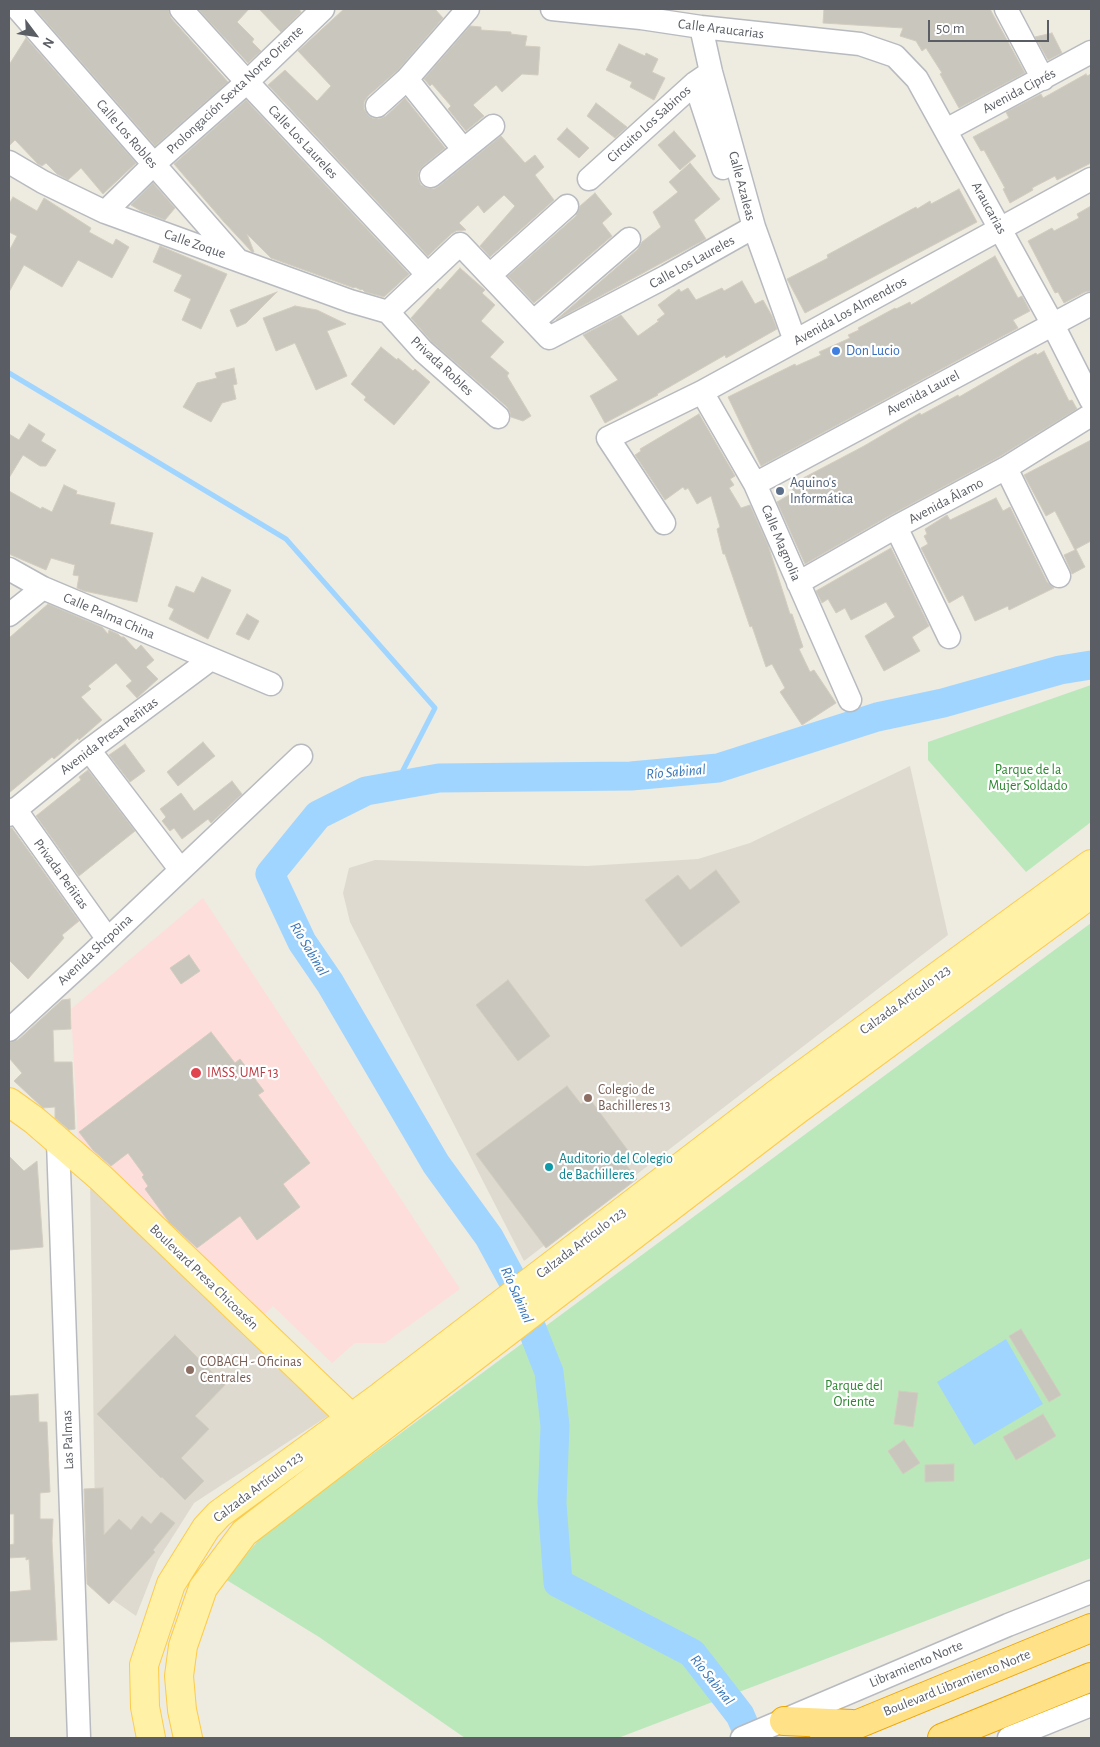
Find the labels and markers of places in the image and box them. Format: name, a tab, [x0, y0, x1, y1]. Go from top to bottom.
place label: Don Lucio	[846, 343, 900, 359]
marker: Don Lucio	[830, 345, 842, 357]
place label: Aquino's Informática	[790, 475, 853, 508]
marker: Aquino's Informática	[774, 485, 786, 497]
place label: IMSS, UMF 13	[207, 1065, 278, 1081]
marker: IMSS, UMF 13	[189, 1066, 203, 1080]
place label: Colegio de Bachilleres 13	[598, 1082, 670, 1114]
marker: Colegio de Bachilleres 13	[582, 1092, 594, 1104]
place label: Auditorio del Colegio de Bachilleres	[559, 1151, 673, 1184]
marker: Auditorio del Colegio de Bachilleres	[543, 1161, 555, 1173]
place label: COBACH - Oficinas Centrales	[200, 1354, 302, 1386]
marker: COBACH - Oficinas Centrales	[184, 1364, 196, 1376]

